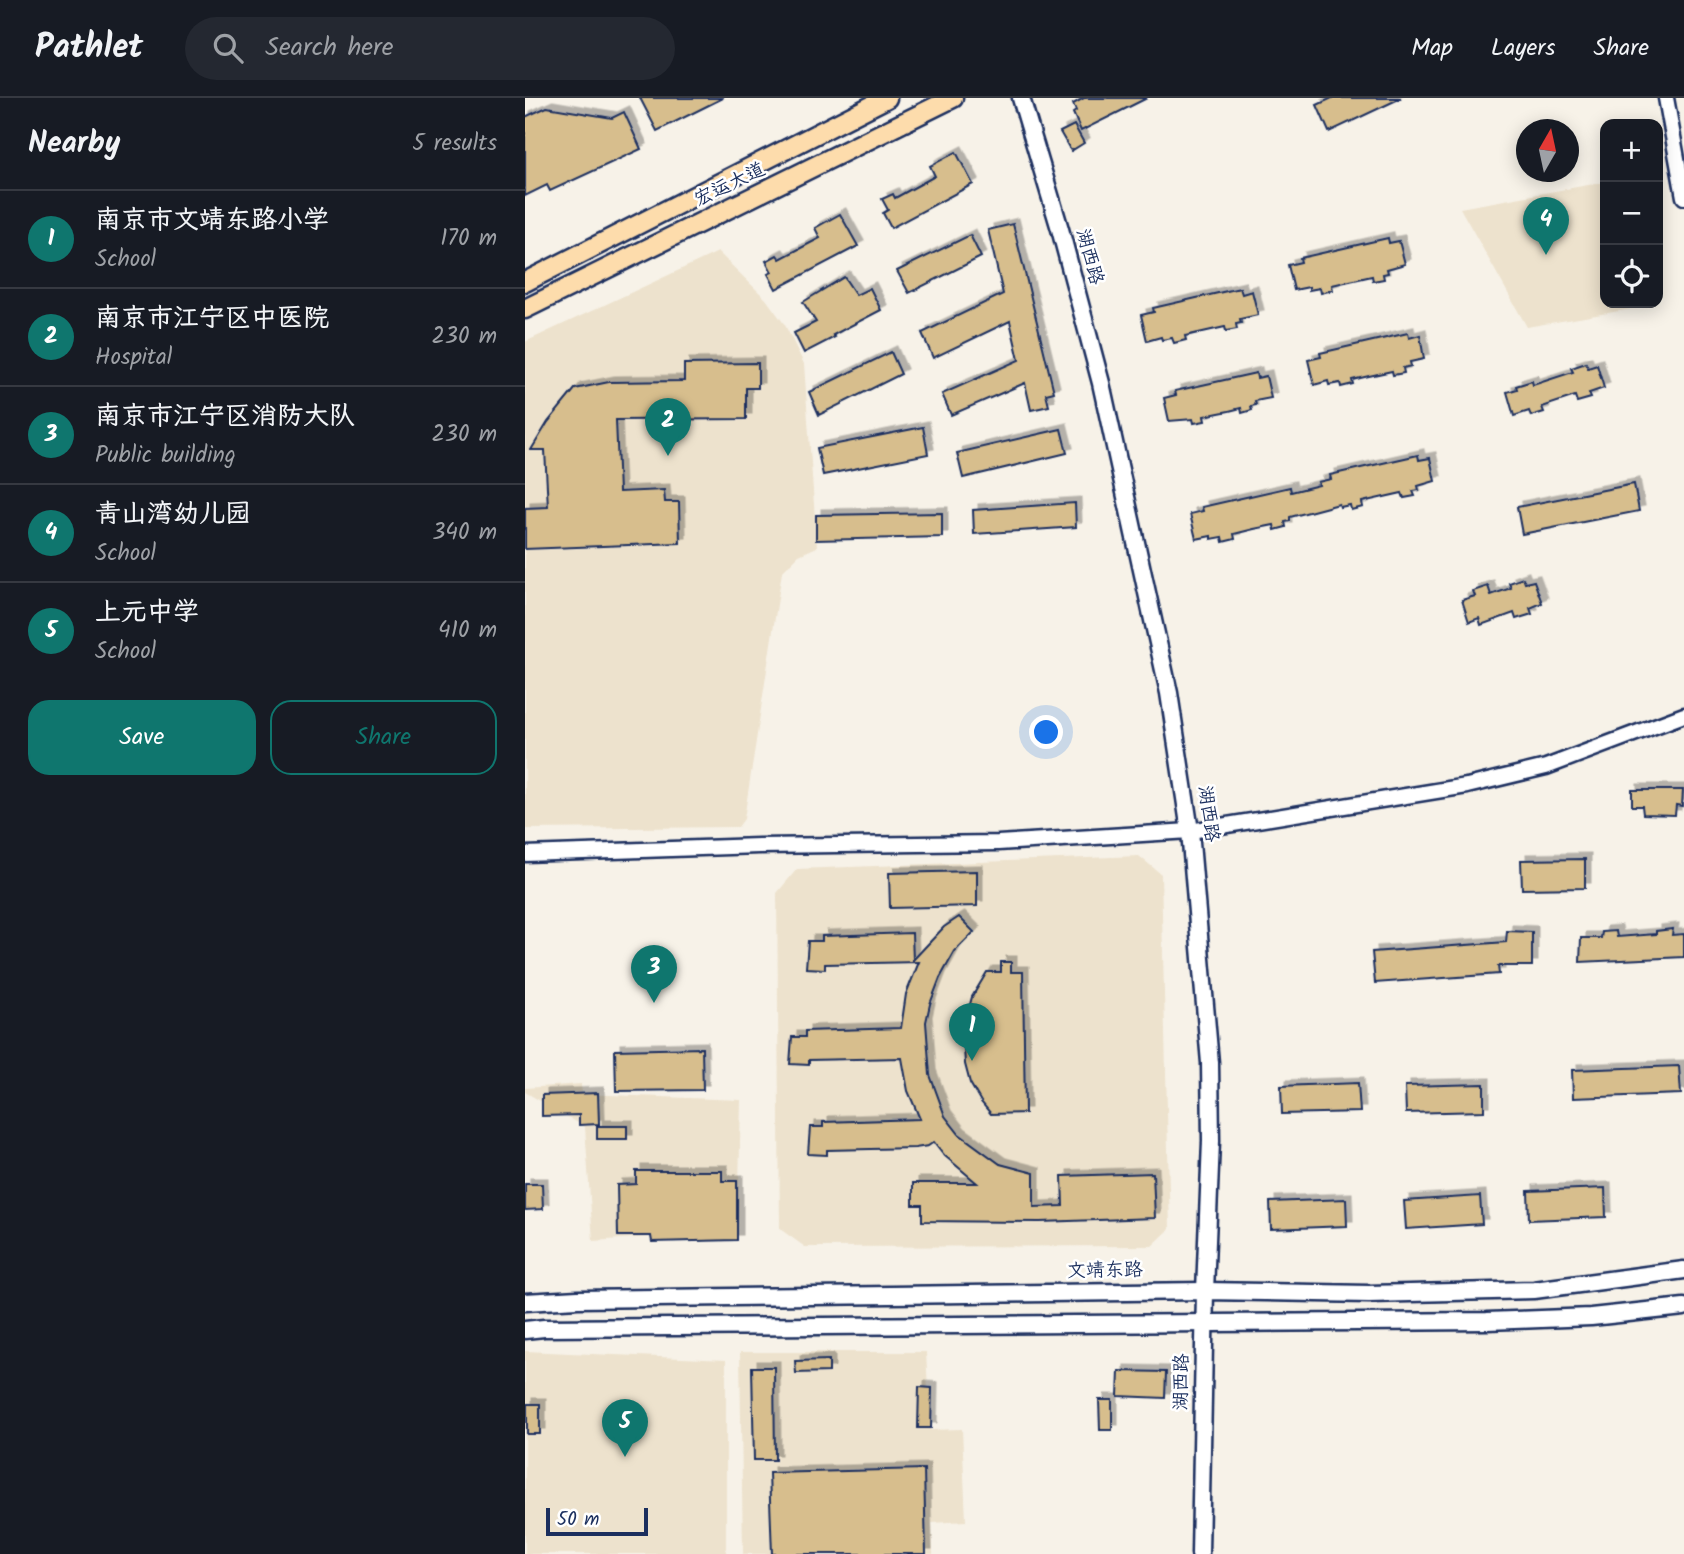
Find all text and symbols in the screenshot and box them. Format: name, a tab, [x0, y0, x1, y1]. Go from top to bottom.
search box	[185, 17, 675, 80]
text: Pathlet	[35, 22, 143, 75]
text: Search here	[265, 27, 393, 69]
icon: search	[209, 29, 247, 67]
text: Map	[1411, 29, 1453, 68]
text: Layers	[1491, 29, 1555, 68]
text: Share	[1593, 29, 1649, 68]
north arrow	[1516, 119, 1579, 182]
map controls	[1600, 119, 1663, 308]
button: +	[1600, 119, 1663, 182]
text: Nearby	[28, 120, 120, 168]
text: 5 results	[412, 126, 497, 162]
street label: 宏运大道	[689, 155, 771, 215]
button: −	[1600, 182, 1663, 245]
pin: 4	[1523, 197, 1569, 255]
text: 南京市文靖东路小学	[95, 200, 329, 242]
text: 1	[48, 221, 54, 257]
text: 170 m	[440, 221, 497, 257]
street label: 湖西路	[1067, 226, 1111, 288]
text: School	[95, 242, 156, 278]
button: locate	[1600, 245, 1663, 308]
text: 南京市江宁区中医院	[95, 298, 329, 340]
text: 2	[44, 319, 58, 355]
text: 230 m	[431, 319, 497, 355]
text: Hospital	[95, 340, 172, 376]
text: 南京市江宁区消防大队	[95, 396, 355, 438]
pin: 2	[645, 398, 691, 456]
text: 3	[45, 417, 57, 453]
text: 230 m	[431, 417, 497, 453]
text: Public building	[95, 438, 236, 474]
text: 青山湾幼儿园	[95, 494, 251, 536]
text: 4	[45, 515, 57, 551]
text: 340 m	[432, 515, 497, 551]
text: School	[95, 536, 156, 572]
text: 上元中学	[95, 592, 199, 634]
text: 5	[45, 613, 57, 649]
text: 410 m	[438, 613, 497, 649]
text: School	[95, 634, 156, 670]
button: Save	[28, 700, 256, 775]
button: Share	[270, 700, 497, 775]
your location	[1029, 715, 1063, 749]
street label: 湖西路	[1189, 784, 1227, 844]
pin: 3	[631, 945, 677, 1003]
pin: 1	[949, 1003, 995, 1061]
street label: 文靖东路	[1067, 1255, 1143, 1287]
street label: 湖西路	[1167, 1353, 1197, 1411]
pin: 5	[602, 1399, 648, 1457]
scale bar	[546, 1505, 647, 1537]
text: 50 m	[557, 1505, 599, 1535]

